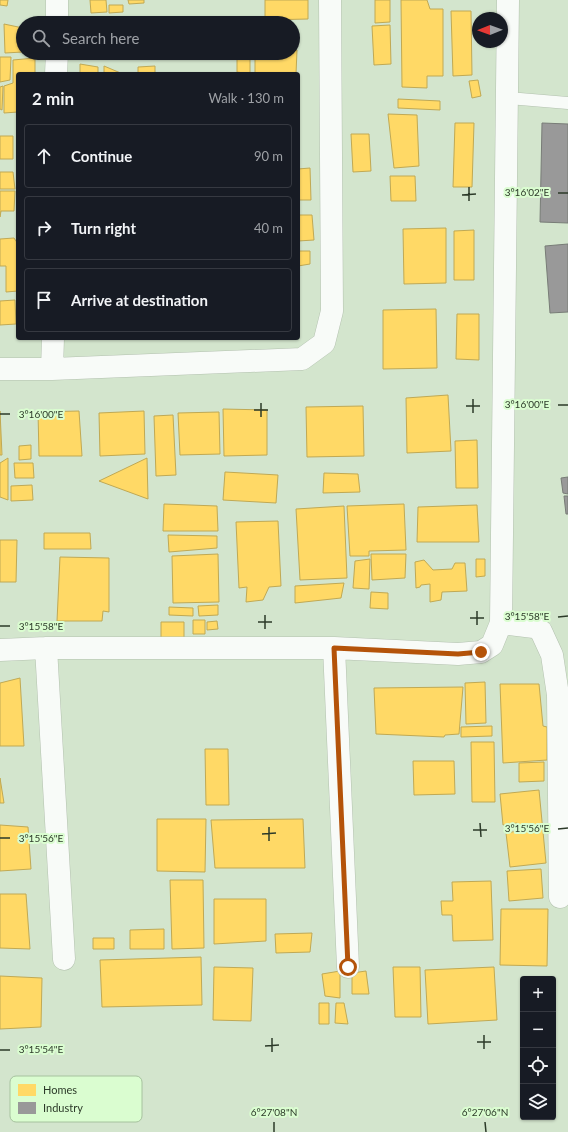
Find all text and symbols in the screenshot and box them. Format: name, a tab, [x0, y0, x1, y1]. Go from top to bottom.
north arrow	[472, 12, 508, 48]
search box	[16, 16, 300, 60]
icon: search	[30, 27, 52, 49]
text: Search here	[62, 29, 139, 47]
text: 2 min	[32, 88, 74, 109]
text: Walk · 130 m	[208, 90, 284, 106]
icon: ahead	[33, 145, 55, 167]
text: Continue	[71, 147, 132, 165]
text: 90 m	[254, 148, 283, 164]
text: 3°16'02"E	[505, 186, 550, 198]
icon: right	[33, 217, 55, 239]
text: Turn right	[71, 219, 136, 237]
text: 40 m	[254, 220, 283, 236]
icon: arrive	[33, 289, 55, 311]
text: Arrive at destination	[71, 291, 208, 309]
text: 3°16'00"E	[505, 398, 550, 410]
text: 3°16'00"E	[19, 408, 64, 420]
text: 3°15'58"E	[505, 610, 550, 622]
text: 3°15'58"E	[19, 620, 64, 632]
route end	[472, 643, 490, 661]
text: 3°15'56"E	[505, 822, 550, 834]
text: 3°15'56"E	[19, 832, 64, 844]
route start	[339, 958, 357, 976]
map controls	[520, 976, 556, 1120]
button: +	[520, 976, 556, 1012]
button: −	[520, 1012, 556, 1048]
text: 3°15'54"E	[19, 1043, 64, 1055]
button: locate	[520, 1048, 556, 1084]
legend	[10, 1076, 142, 1122]
text: Homes	[43, 1083, 77, 1096]
button: layers	[520, 1084, 556, 1120]
text: Industry	[43, 1101, 83, 1114]
text: 6°27'08"N	[251, 1106, 297, 1118]
text: 6°27'06"N	[462, 1106, 508, 1118]

